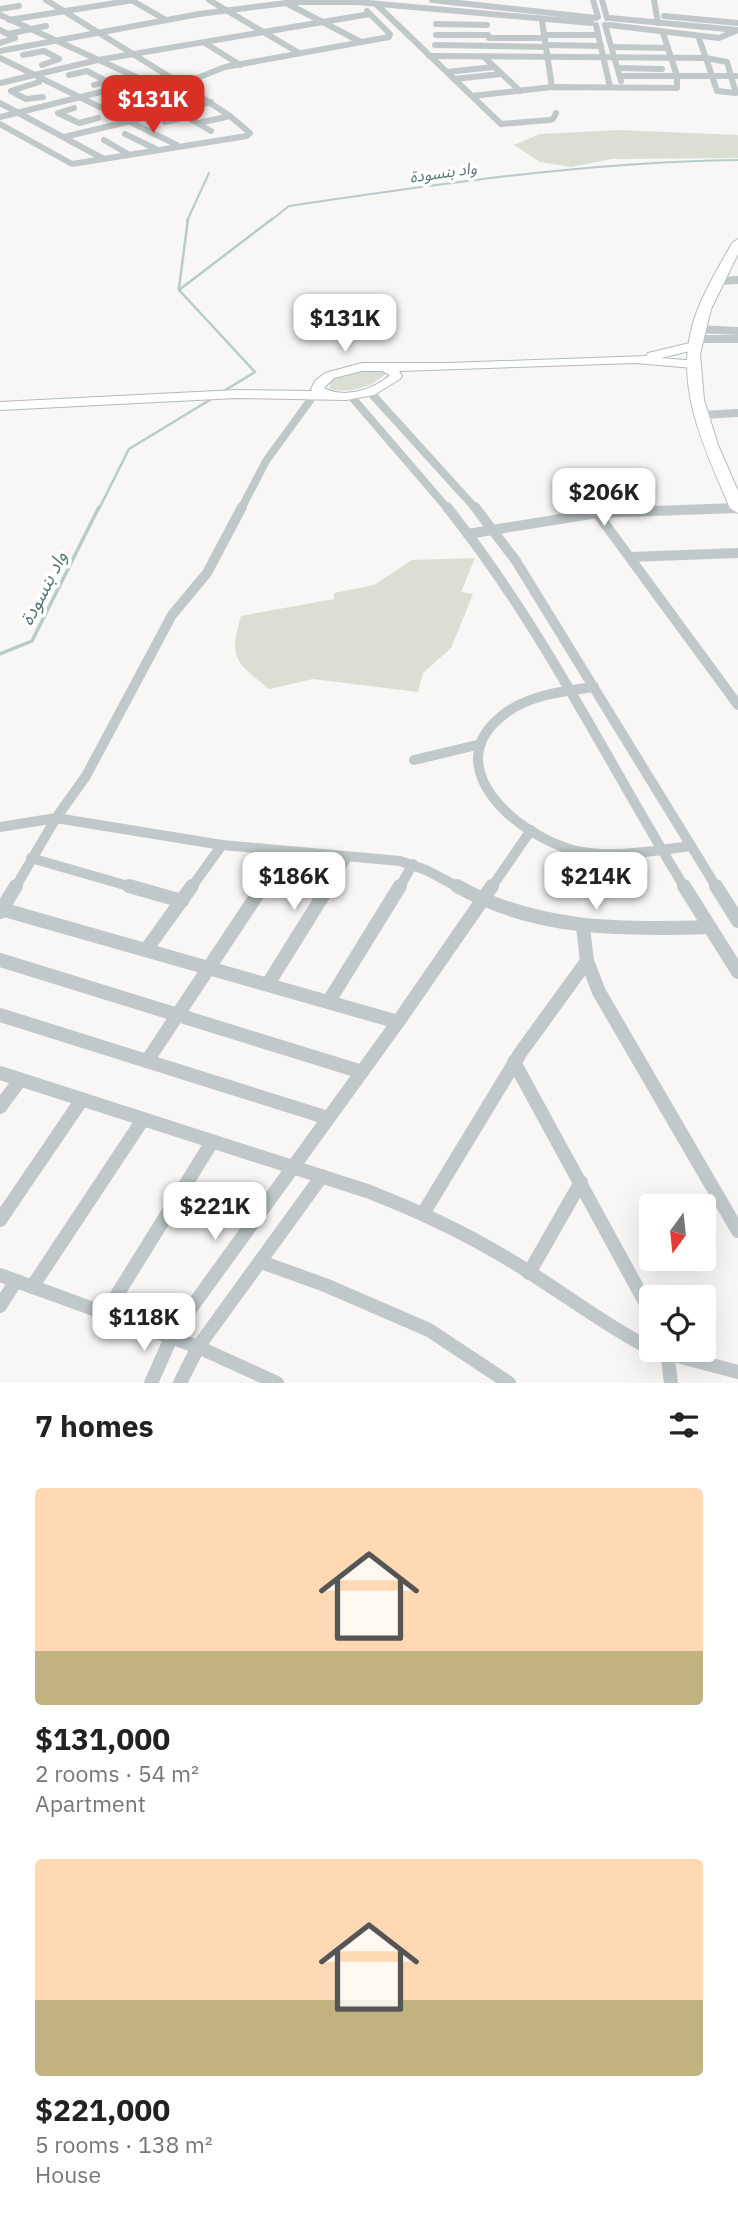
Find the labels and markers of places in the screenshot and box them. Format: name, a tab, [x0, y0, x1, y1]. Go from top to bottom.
pin: $131K	[104, 76, 202, 135]
pin: $131K	[296, 294, 394, 354]
pin: $206K	[555, 468, 653, 528]
pin: $186K	[245, 852, 343, 912]
pin: $214K	[547, 852, 645, 912]
pin: $221K	[166, 1182, 264, 1242]
pin: $118K	[95, 1294, 193, 1353]

